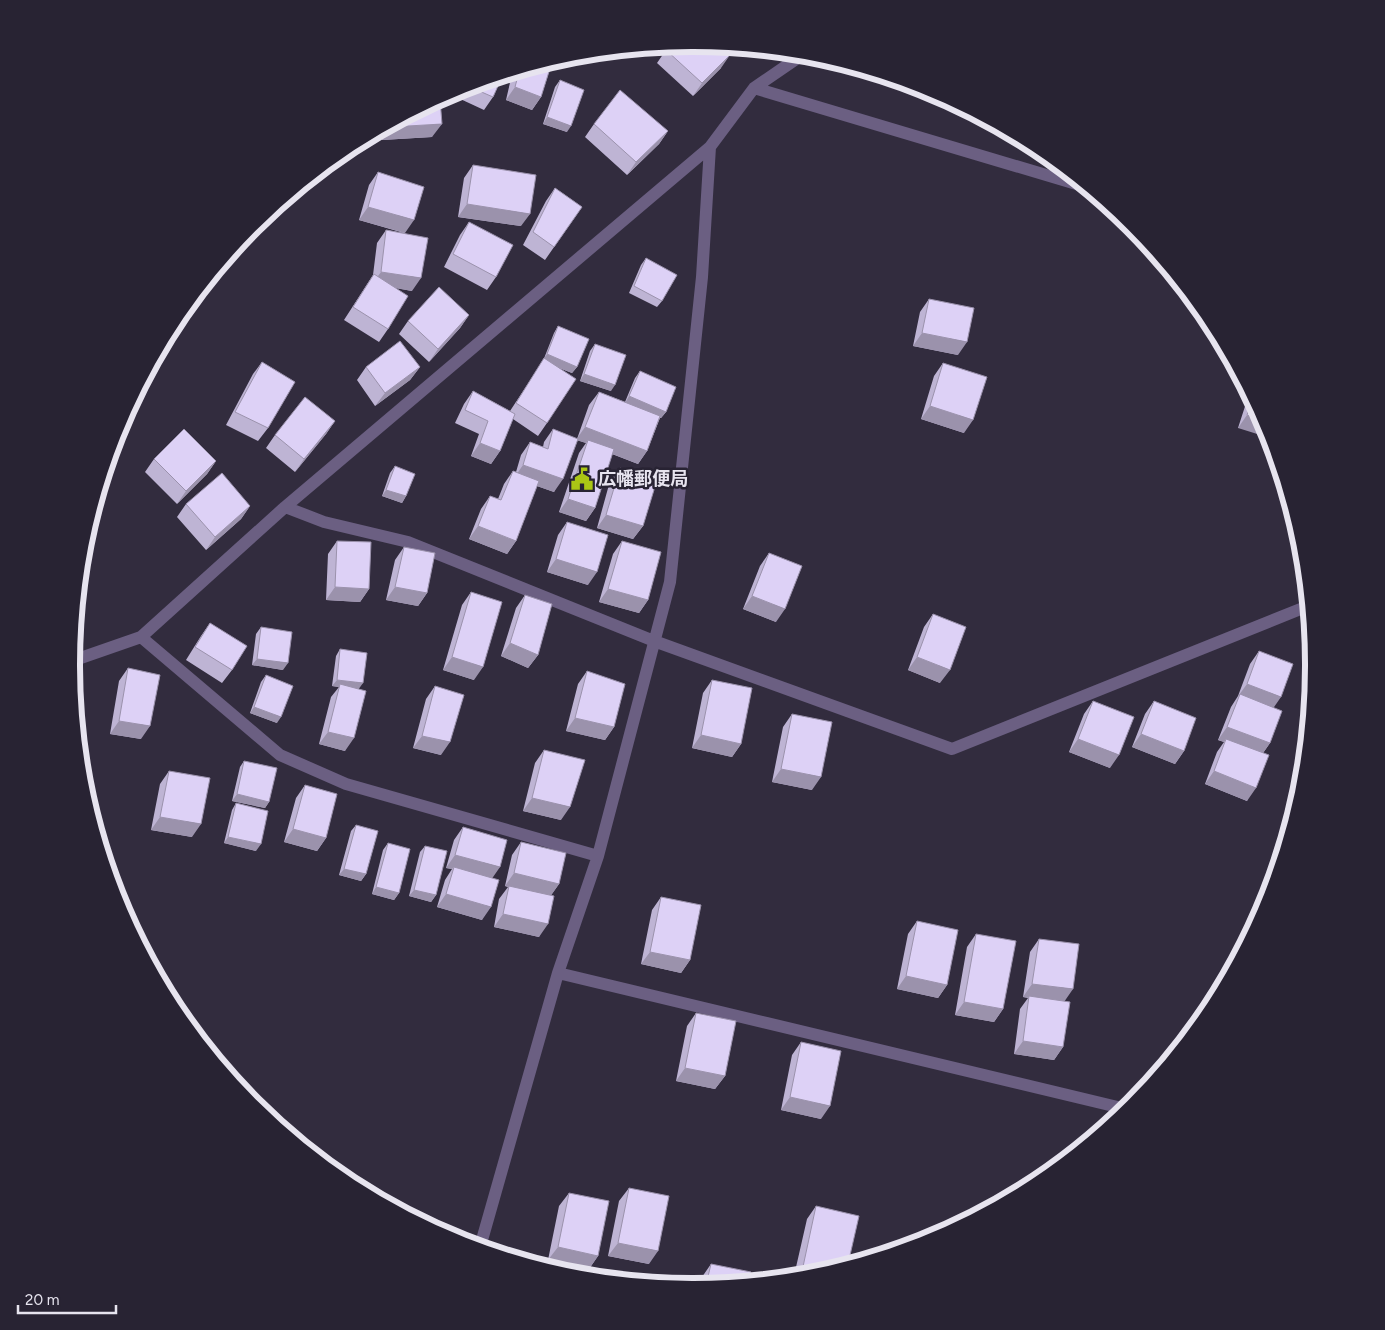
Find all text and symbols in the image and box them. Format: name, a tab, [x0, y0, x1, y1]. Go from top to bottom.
public building icon: 広幡郵便局	[569, 466, 595, 492]
place label: 広幡郵便局	[598, 468, 688, 490]
scale bar	[18, 1282, 115, 1314]
text: 20 m	[25, 1291, 59, 1309]

